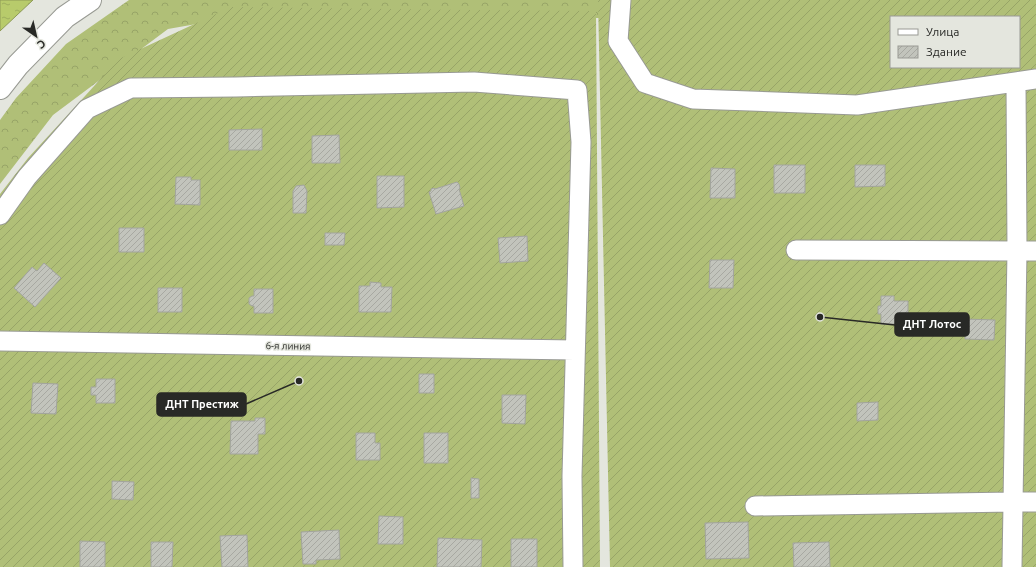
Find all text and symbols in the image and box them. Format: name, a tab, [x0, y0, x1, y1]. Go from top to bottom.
north arrow	[16, 16, 56, 56]
legend	[890, 16, 1020, 68]
text: Улица	[926, 25, 959, 38]
text: С	[35, 37, 48, 51]
text: Здание	[926, 45, 967, 58]
callout: ДНТ Лотос	[895, 313, 969, 336]
text: ДНТ Лотос	[903, 318, 962, 330]
street label: 6-я линия	[265, 340, 311, 352]
callout: ДНТ Престиж	[157, 393, 246, 416]
text: ДНТ Престиж	[165, 398, 239, 410]

